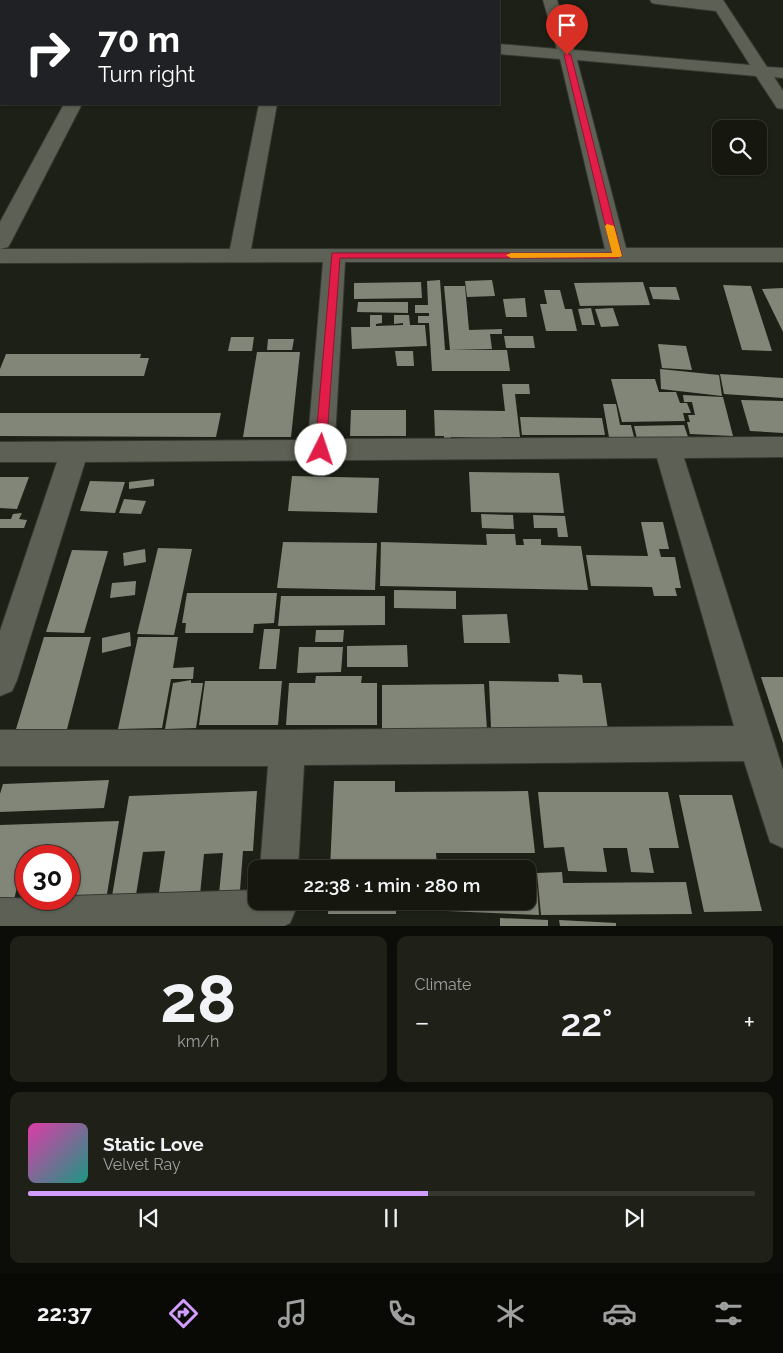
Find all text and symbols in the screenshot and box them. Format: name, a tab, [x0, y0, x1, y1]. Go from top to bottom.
pin	[546, 4, 588, 55]
icon: arrive	[553, 11, 581, 39]
text: 70 m	[98, 19, 180, 60]
icon: right	[15, 20, 80, 85]
text: Turn right	[98, 61, 195, 87]
map controls	[712, 120, 767, 175]
button: search	[712, 120, 767, 175]
position arrow	[294, 423, 346, 475]
speed limit sign: 30	[15, 845, 80, 910]
text: 22:38 · 1 min · 280 m	[304, 874, 480, 896]
text: 28	[160, 961, 236, 1037]
text: Climate	[415, 975, 471, 994]
text: 22°	[561, 1000, 612, 1045]
text: −	[415, 1006, 430, 1039]
text: +	[743, 1006, 755, 1039]
text: km/h	[177, 1032, 219, 1051]
text: Static Love	[103, 1133, 204, 1155]
text: Velvet Ray	[103, 1155, 181, 1174]
icon: previous	[135, 1204, 163, 1232]
icon: pause	[377, 1204, 405, 1232]
icon: next	[620, 1204, 648, 1232]
icon: directions	[166, 1296, 201, 1331]
icon: music	[275, 1296, 310, 1331]
icon: phone	[384, 1296, 419, 1331]
icon: climate	[493, 1296, 528, 1331]
icon: car	[602, 1296, 637, 1331]
icon: filters	[711, 1296, 746, 1331]
text: 22:37	[37, 1300, 92, 1326]

